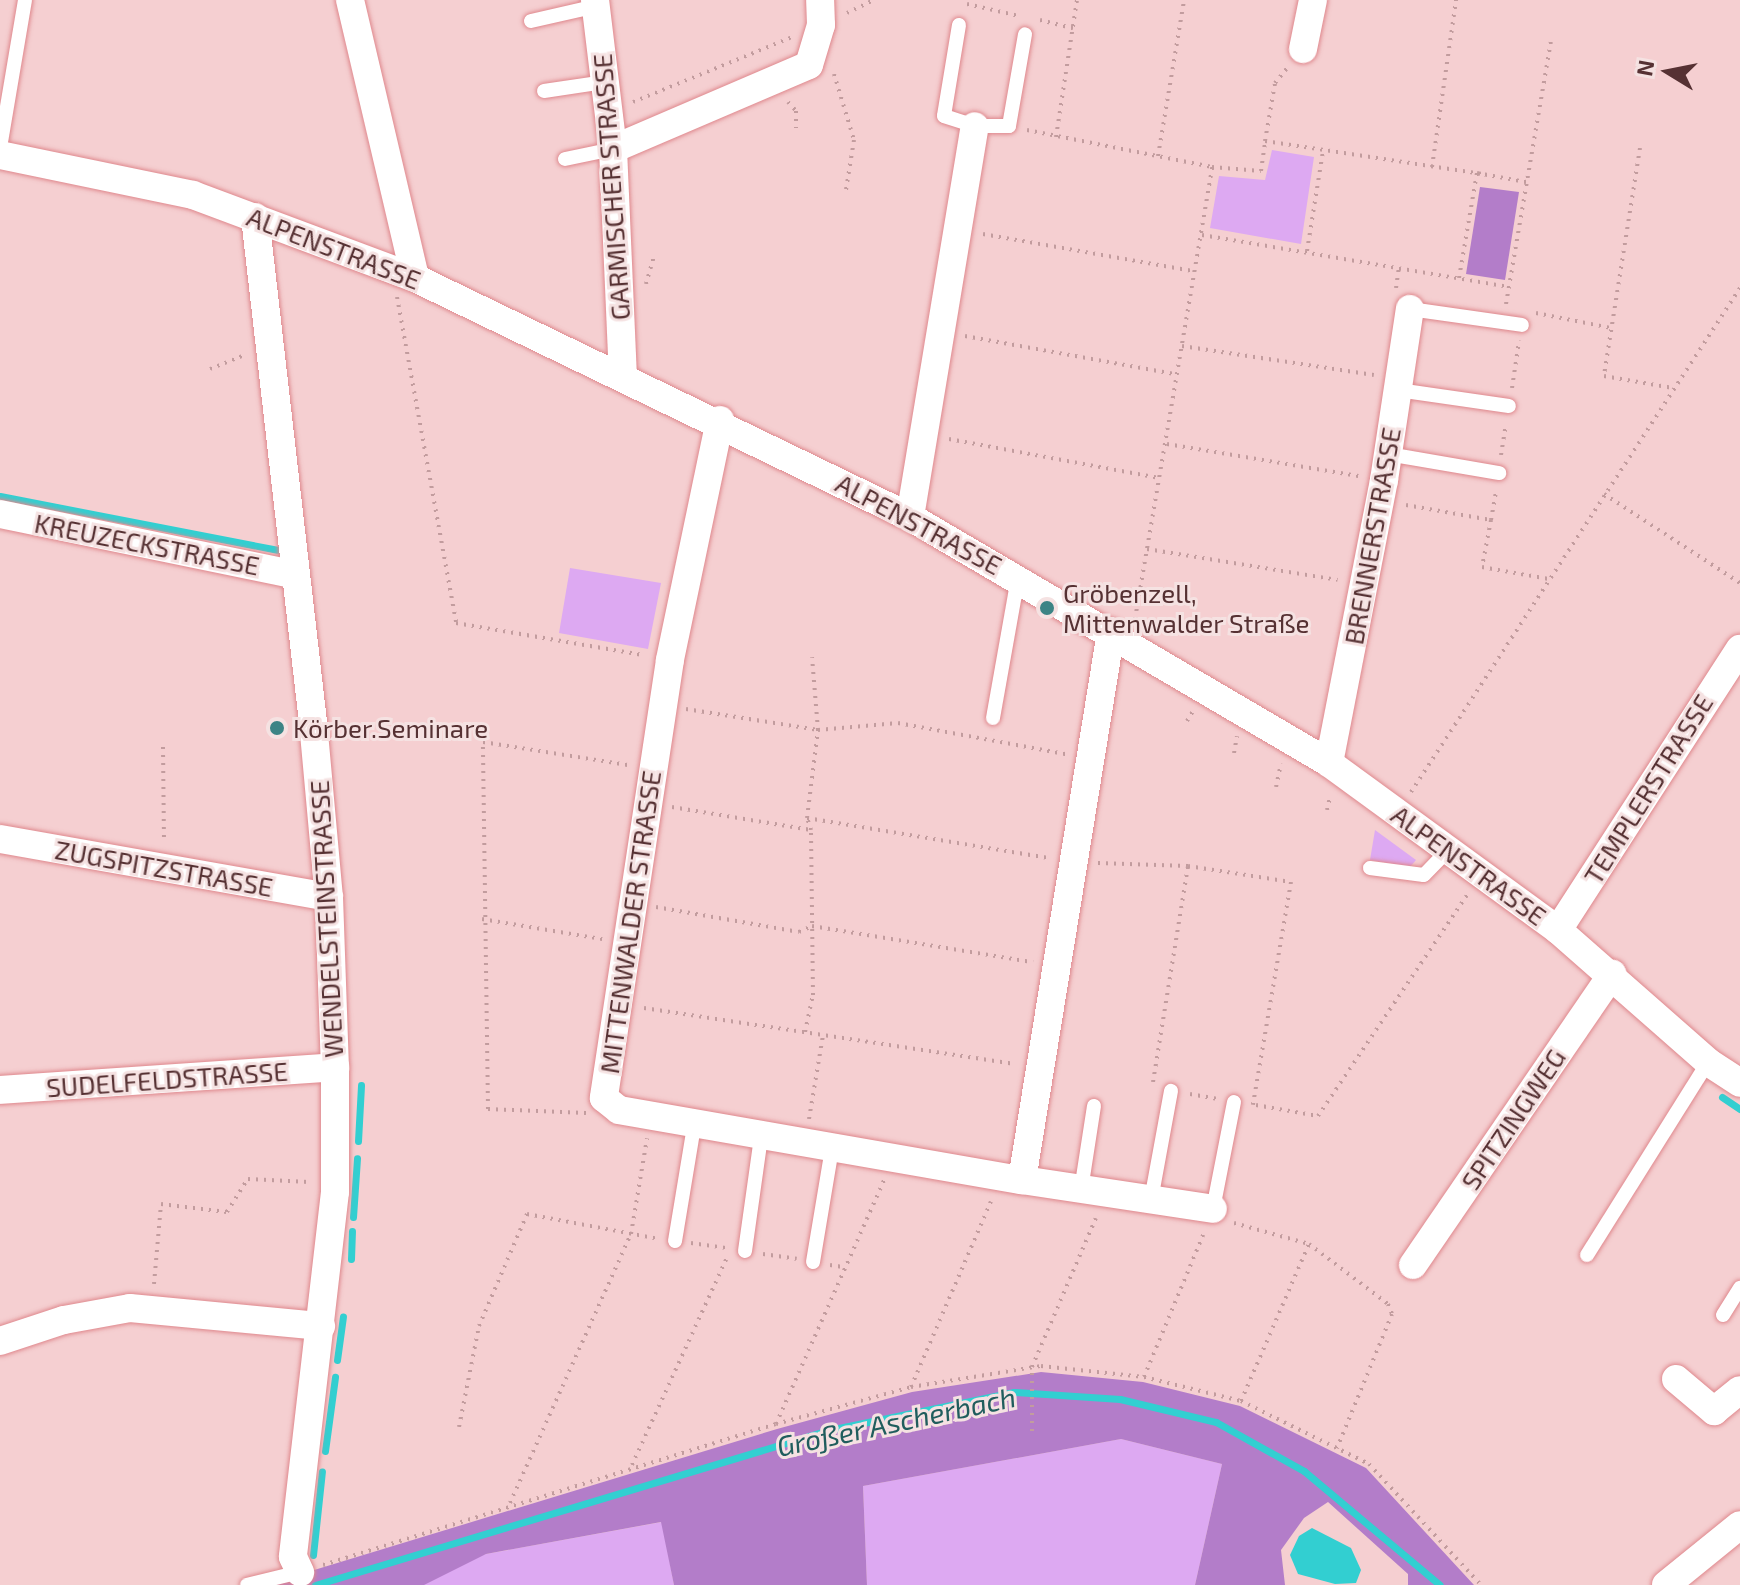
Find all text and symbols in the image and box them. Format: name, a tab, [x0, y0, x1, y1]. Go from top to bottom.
north arrow	[1628, 32, 1708, 112]
street label: GARMISCHER STRASSE	[586, 53, 636, 321]
text: N	[1630, 58, 1659, 78]
street label: ALPENSTRASSE	[243, 201, 425, 295]
street label: BRENNERSTRASSE	[1338, 425, 1406, 647]
street label: ALPENSTRASSE	[831, 467, 1007, 581]
street label: KREUZECKSTRASSE	[32, 507, 262, 581]
place label: Gröbenzell, Mittenwalder Straße	[1063, 577, 1310, 638]
marker: Gröbenzell, Mittenwalder Straße	[1038, 599, 1056, 617]
street label: TEMPLERSTRASSE	[1577, 689, 1719, 889]
place label: Körber.Seminare	[293, 712, 488, 744]
marker: Körber.Seminare	[268, 719, 286, 737]
street label: MITTENWALDER STRASSE	[593, 768, 667, 1076]
street label: WENDELSTEINSTRASSE	[303, 779, 349, 1059]
street label: ALPENSTRASSE	[1386, 798, 1552, 932]
street label: ZUGSPITZSTRASSE	[53, 833, 275, 903]
street label: SPITZINGWEG	[1454, 1043, 1572, 1195]
street label: SUDELFELDSTRASSE	[45, 1055, 289, 1103]
water label: Großer Ascherbach	[773, 1379, 1019, 1463]

